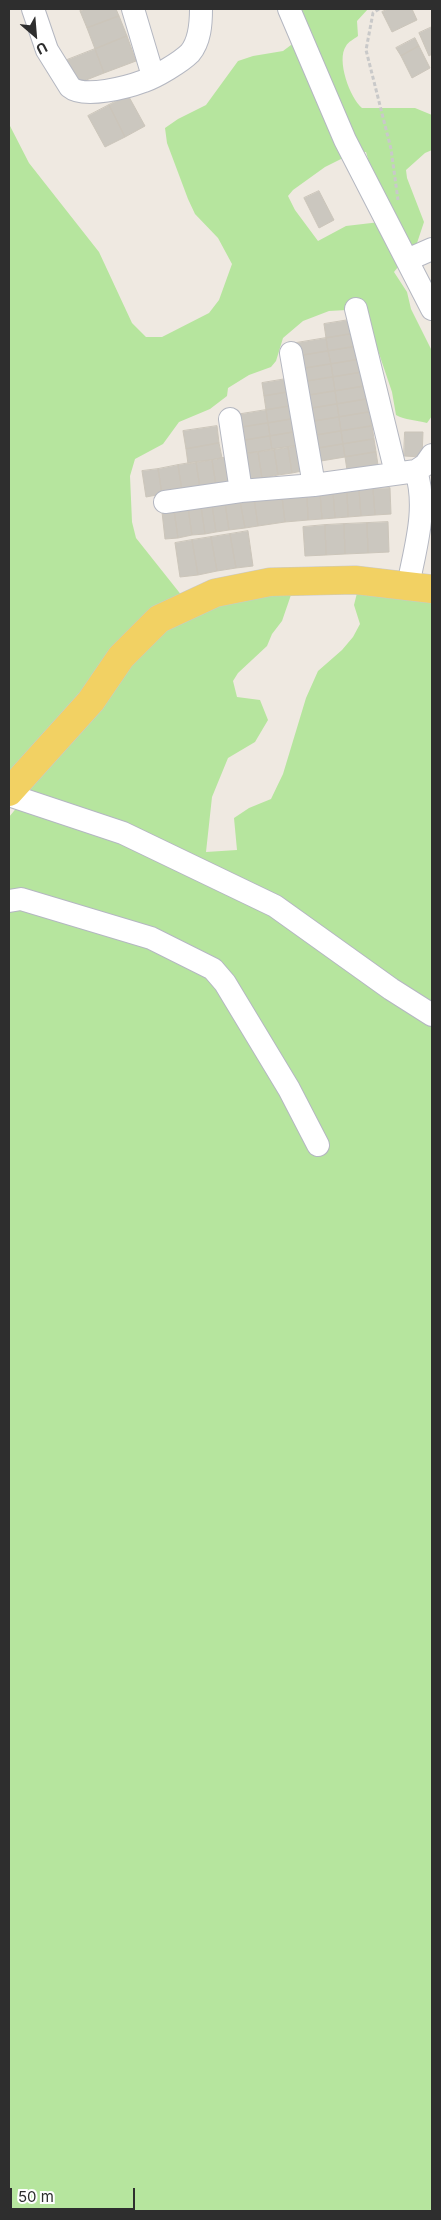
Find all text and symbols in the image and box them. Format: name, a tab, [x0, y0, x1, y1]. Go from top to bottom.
north arrow	[10, 10, 60, 60]
text: U	[34, 39, 50, 59]
scale bar	[12, 2178, 138, 2210]
text: 50 m	[18, 2187, 54, 2206]

